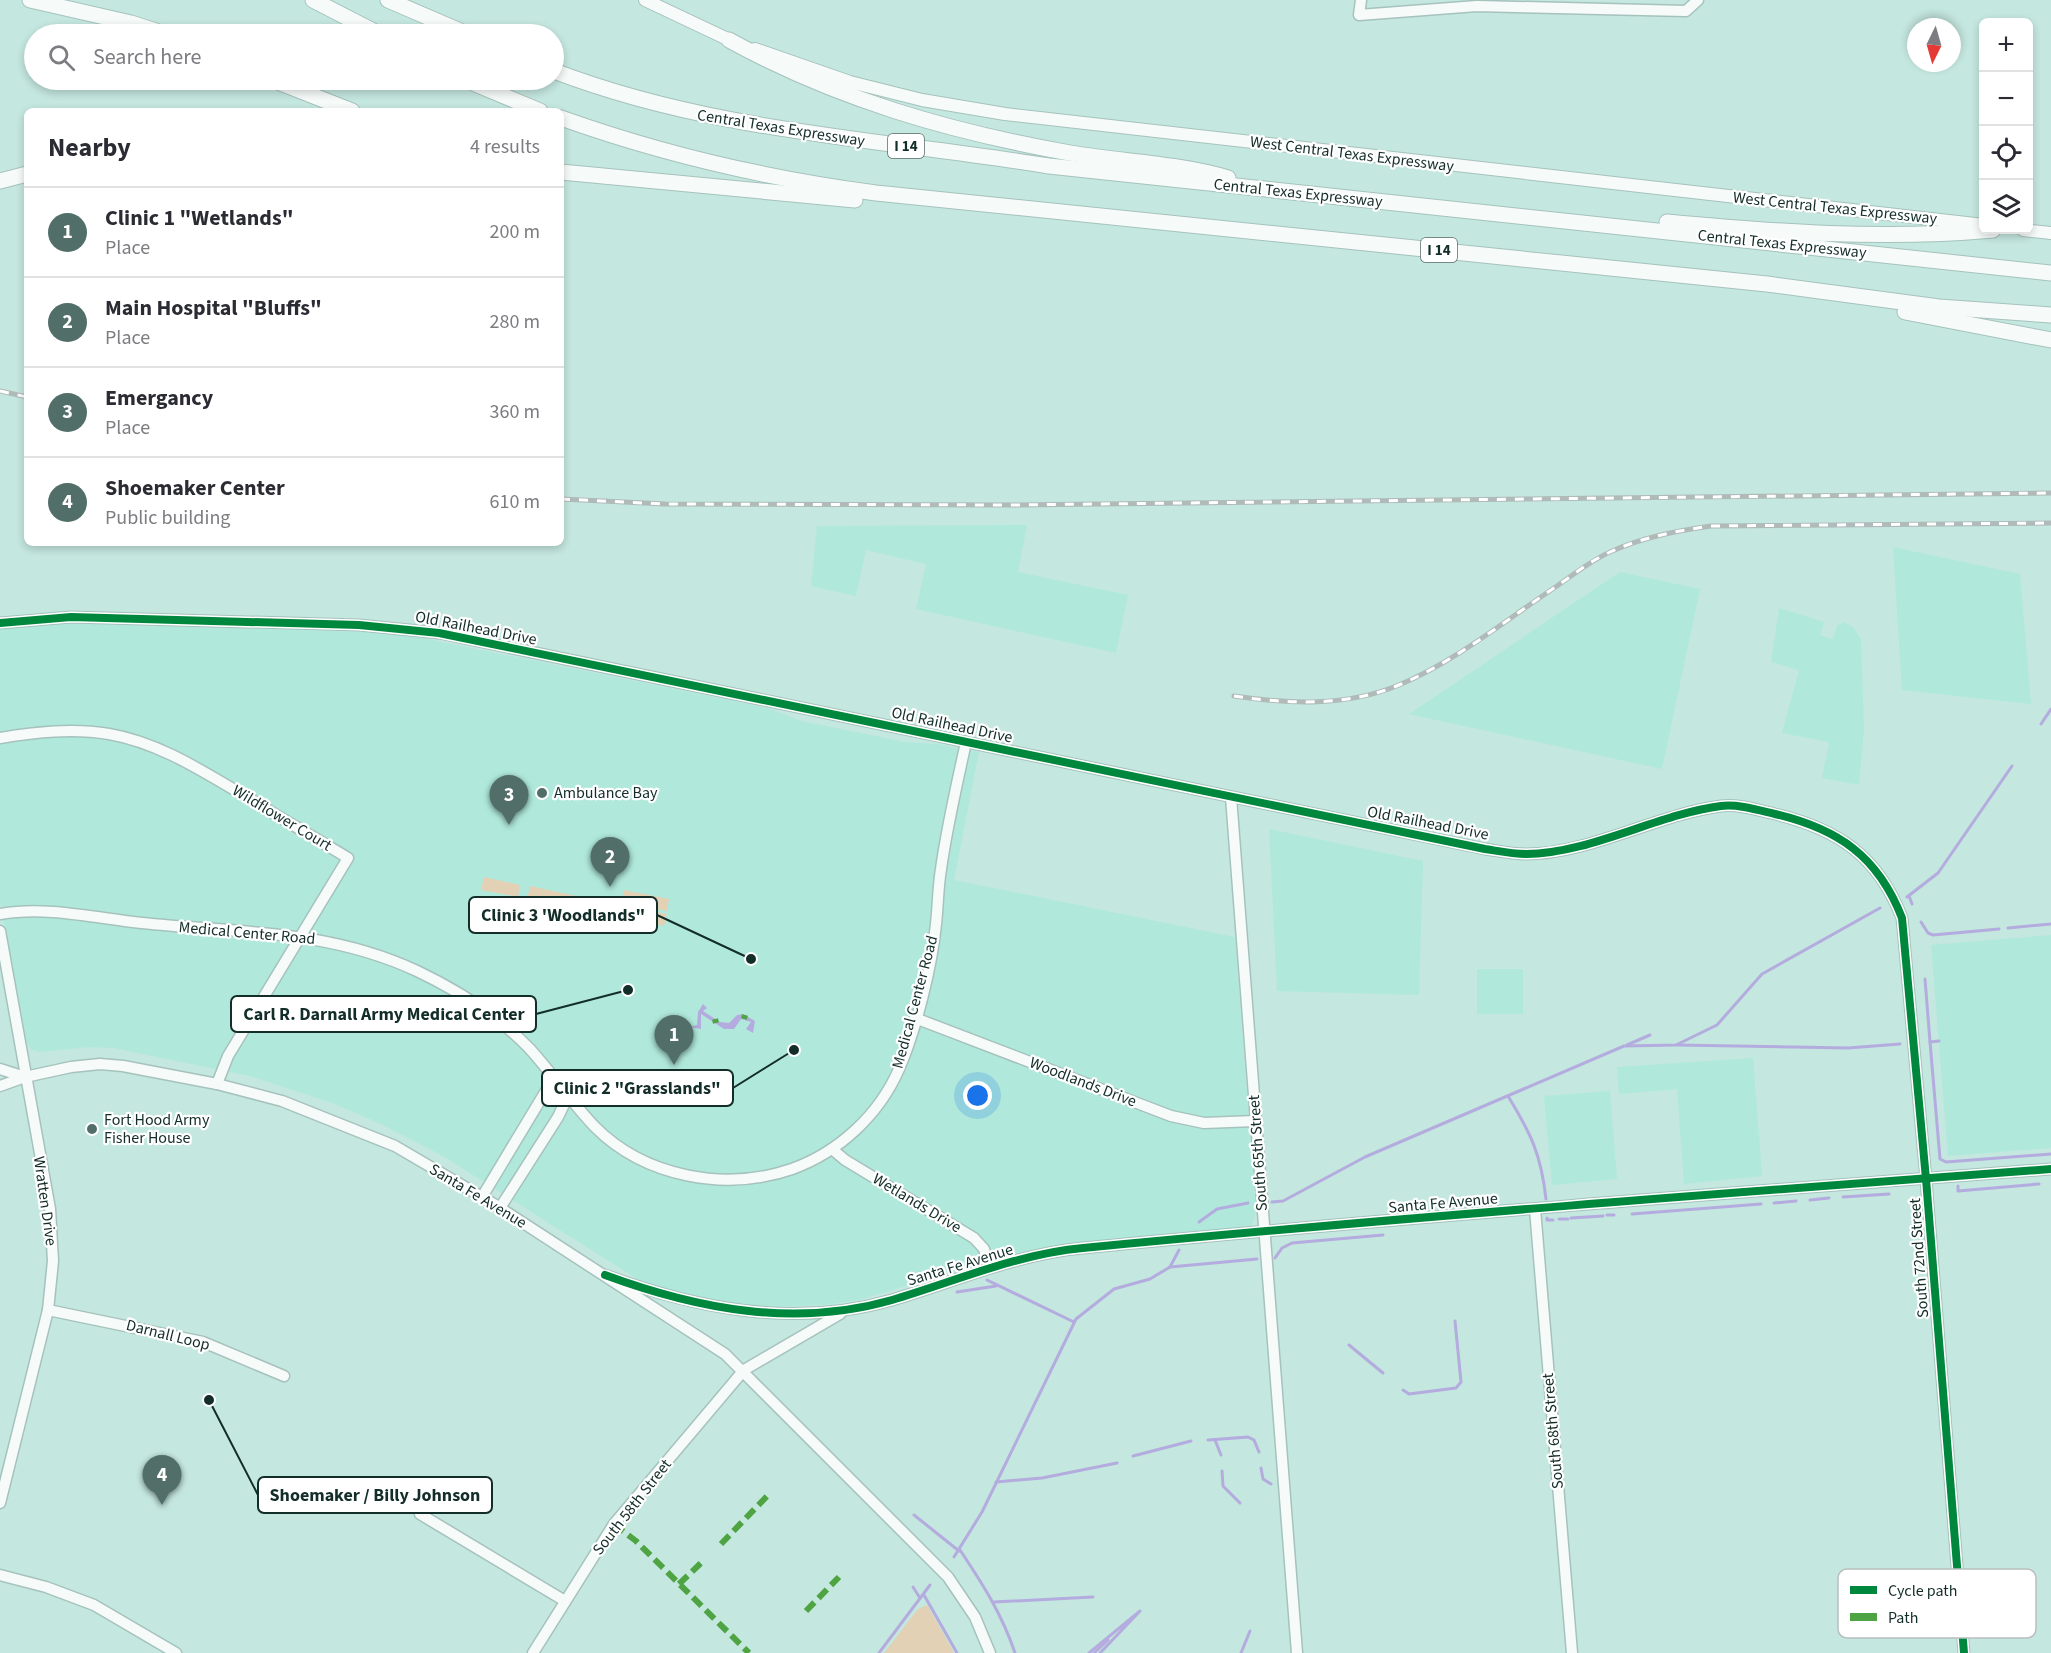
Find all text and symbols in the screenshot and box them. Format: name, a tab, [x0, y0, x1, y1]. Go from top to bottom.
north arrow	[1907, 18, 1961, 72]
map controls	[1979, 18, 2033, 234]
button: +	[1979, 18, 2033, 72]
search box	[24, 24, 564, 90]
icon: search	[45, 41, 78, 74]
text: Search here	[93, 41, 201, 73]
button: −	[1979, 72, 2033, 126]
street label: Central Texas Expressway	[696, 104, 867, 152]
button: locate	[1979, 126, 2033, 180]
text: Nearby	[48, 129, 131, 166]
street label: West Central Texas Expressway	[1249, 131, 1456, 177]
text: 4 results	[470, 133, 540, 161]
road number: I 14	[888, 134, 924, 158]
street label: Central Texas Expressway	[1213, 173, 1384, 213]
button: layers	[1979, 180, 2033, 234]
street label: West Central Texas Expressway	[1732, 186, 1939, 230]
text: Clinic 1 "Wetlands"	[105, 202, 293, 234]
text: 1	[62, 218, 73, 246]
text: 200 m	[490, 218, 540, 246]
street label: Central Texas Expressway	[1697, 224, 1868, 264]
text: Place	[105, 234, 150, 262]
road number: I 14	[1421, 238, 1457, 262]
text: Main Hospital "Bluffs"	[105, 292, 322, 324]
text: 2	[62, 308, 73, 336]
text: 280 m	[490, 308, 540, 336]
text: Place	[105, 324, 150, 352]
text: Emergancy	[105, 382, 213, 414]
text: 3	[62, 398, 73, 426]
text: 360 m	[490, 398, 540, 426]
text: Place	[105, 414, 150, 442]
text: Shoemaker Center	[105, 472, 285, 504]
text: 4	[62, 488, 73, 516]
text: 610 m	[490, 488, 540, 516]
text: Public building	[105, 504, 230, 532]
street label: Old Railhead Drive	[413, 605, 539, 651]
street label: Old Railhead Drive	[889, 701, 1015, 749]
pin: 3	[490, 776, 528, 825]
street label: Wildflower Court	[228, 780, 336, 857]
place label: Ambulance Bay	[554, 782, 658, 804]
marker: Ambulance Bay	[535, 786, 549, 800]
street label: Old Railhead Drive	[1365, 800, 1491, 846]
pin: 2	[590, 838, 630, 887]
callout: Clinic 3 'Woodlands"	[469, 897, 657, 933]
text: Clinic 3 'Woodlands"	[481, 903, 645, 928]
street label: Medical Center Road	[178, 916, 316, 950]
street label: Medical Center Road	[887, 933, 943, 1071]
callout: Carl R. Darnall Army Medical Center	[231, 996, 536, 1032]
text: Carl R. Darnall Army Medical Center	[243, 1002, 526, 1027]
pin: 1	[654, 1016, 694, 1065]
street label: Woodlands Drive	[1026, 1051, 1140, 1113]
callout: Clinic 2 "Grasslands"	[542, 1070, 733, 1106]
text: Clinic 2 "Grasslands"	[553, 1076, 721, 1101]
your location	[963, 1081, 992, 1110]
street label: South 65th Street	[1243, 1094, 1273, 1212]
place label: Fort Hood Army Fisher House	[104, 1109, 210, 1149]
marker: Fort Hood Army Fisher House	[85, 1122, 99, 1136]
street label: Wratten Drive	[28, 1155, 62, 1247]
street label: Santa Fe Avenue	[425, 1158, 531, 1234]
street label: Wetlands Drive	[868, 1168, 966, 1238]
street label: Santa Fe Avenue	[1387, 1187, 1499, 1219]
street label: South 72nd Street	[1904, 1197, 1934, 1319]
street label: Santa Fe Avenue	[904, 1238, 1016, 1292]
street label: Darnall Loop	[124, 1314, 212, 1356]
street label: South 68th Street	[1537, 1371, 1569, 1490]
street label: South 58th Street	[587, 1454, 677, 1560]
pin: 4	[142, 1456, 182, 1505]
callout: Shoemaker / Billy Johnson	[258, 1477, 492, 1513]
text: Shoemaker / Billy Johnson	[270, 1483, 480, 1508]
legend	[1838, 1569, 2036, 1638]
text: Cycle path	[1888, 1580, 1957, 1602]
text: Path	[1888, 1607, 1918, 1629]

